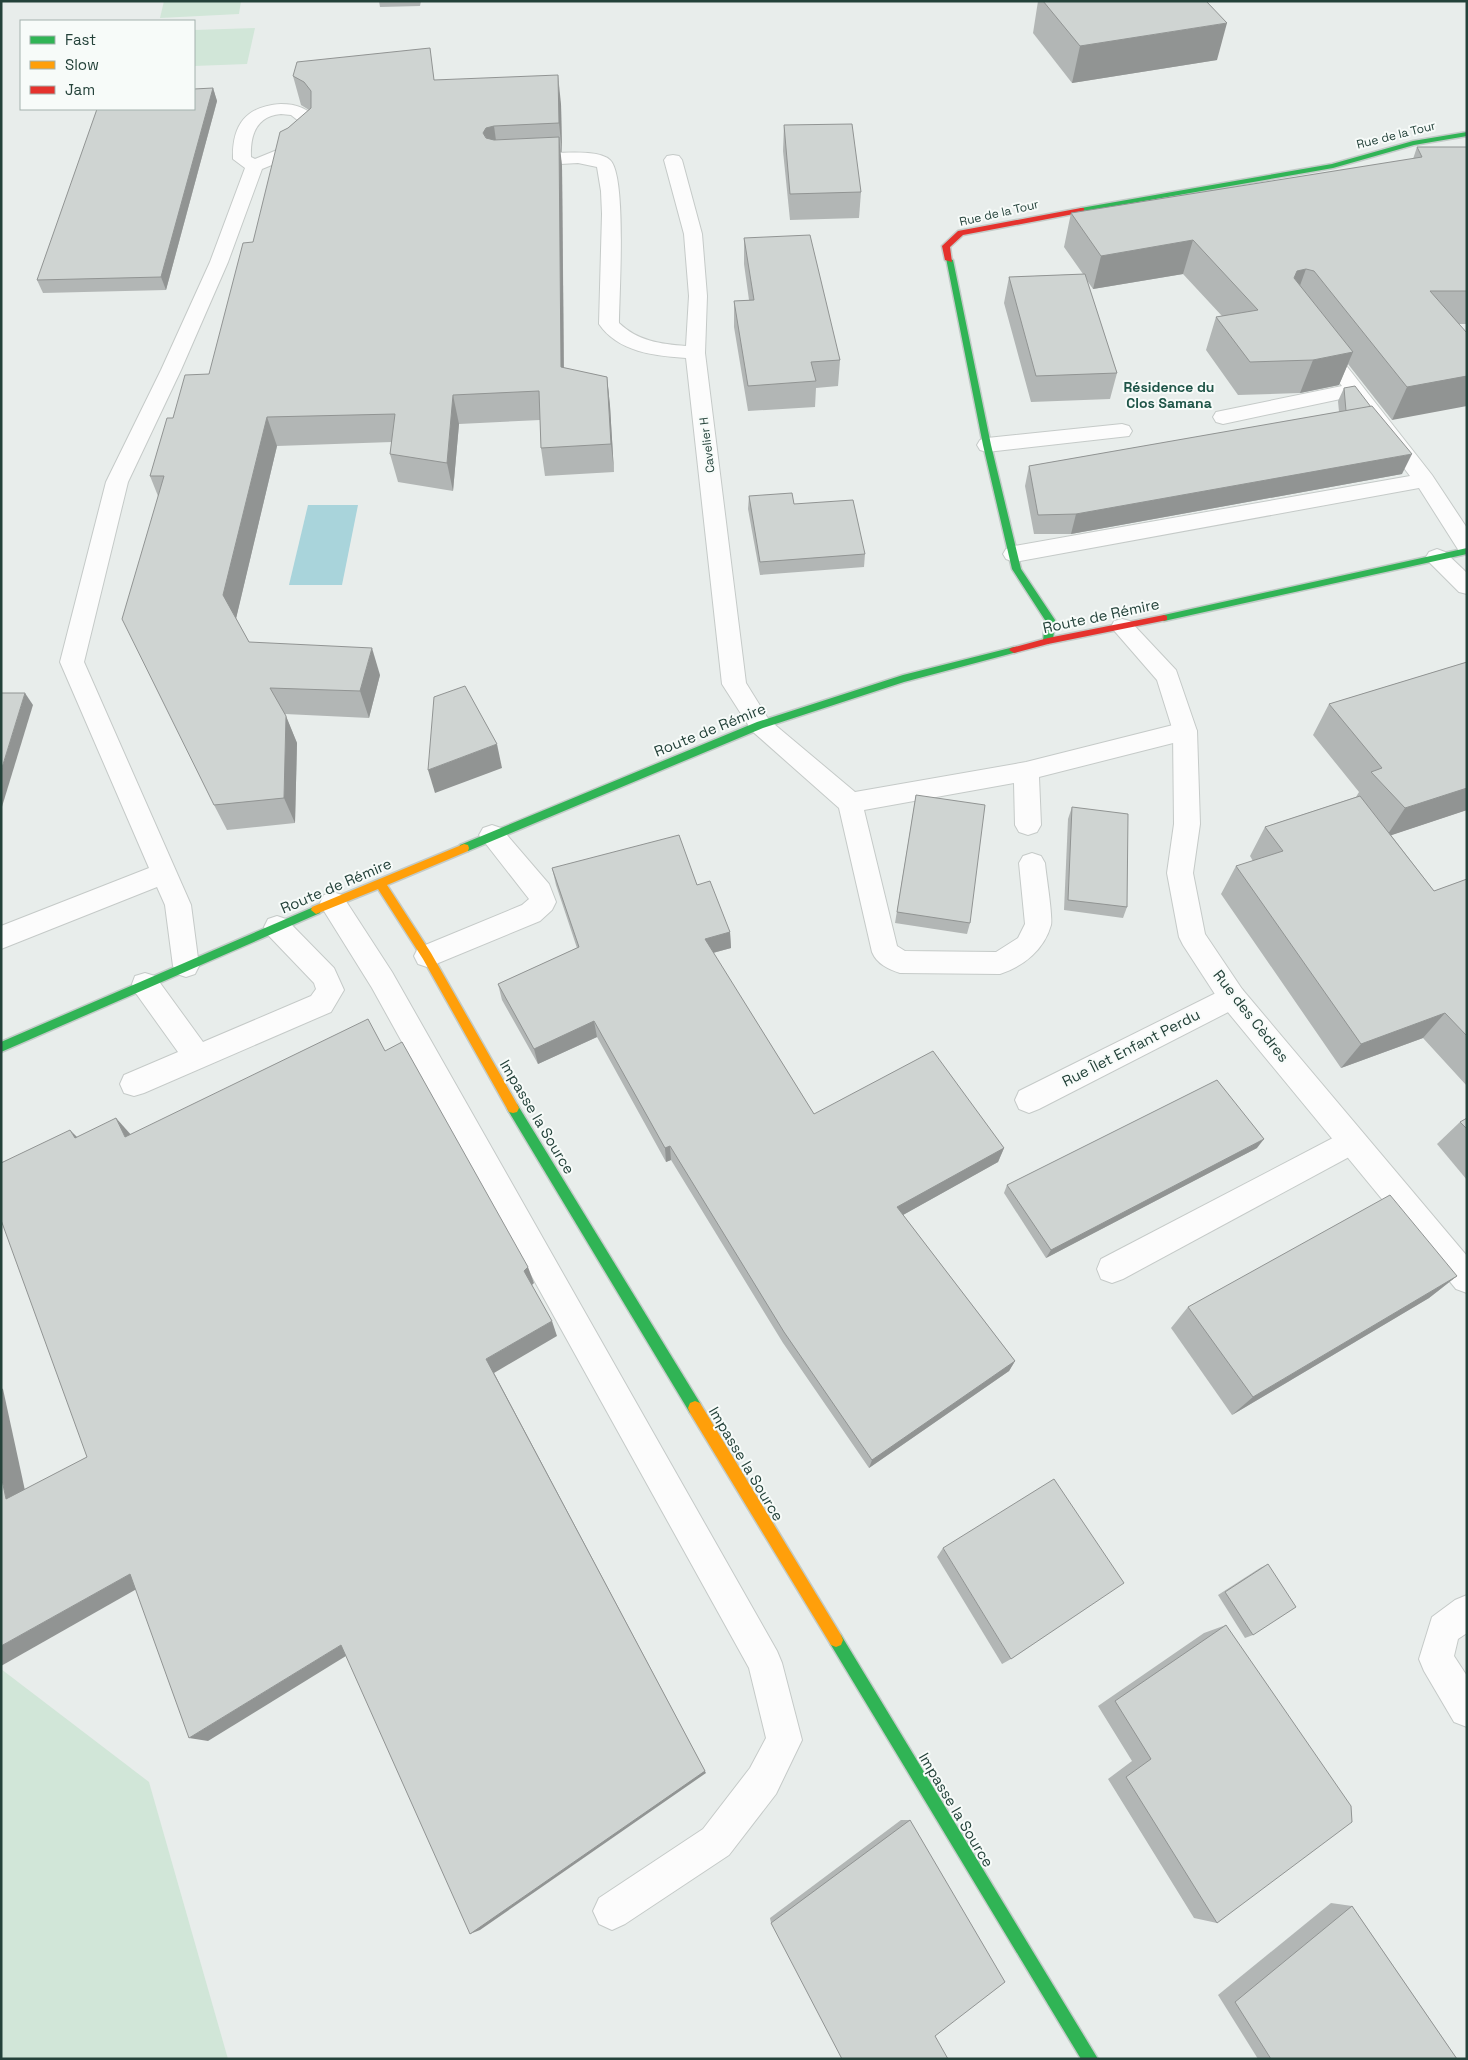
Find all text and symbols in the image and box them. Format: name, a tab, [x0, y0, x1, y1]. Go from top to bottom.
legend	[20, 20, 195, 110]
text: Fast	[65, 30, 96, 49]
text: Slow	[65, 55, 99, 74]
text: Jam	[65, 80, 95, 99]
street label: Rue de la Tour	[1355, 117, 1438, 153]
street label: Rue de la Tour	[958, 196, 1041, 230]
district label: Résidence du Clos Samana	[1123, 378, 1215, 412]
street label: Cavelier H	[696, 416, 718, 474]
street label: Route de Rémire	[1041, 594, 1161, 637]
street label: Route de Rémire	[651, 698, 769, 761]
street label: Route de Rémire	[277, 854, 394, 918]
street label: Rue des Cèdres	[1209, 966, 1293, 1066]
street label: Rue Îlet Enfant Perdu	[1059, 1005, 1203, 1091]
street label: Impasse la Source	[496, 1056, 579, 1178]
street label: Impasse la Source	[705, 1403, 788, 1525]
street label: Impasse la Source	[915, 1749, 998, 1871]

